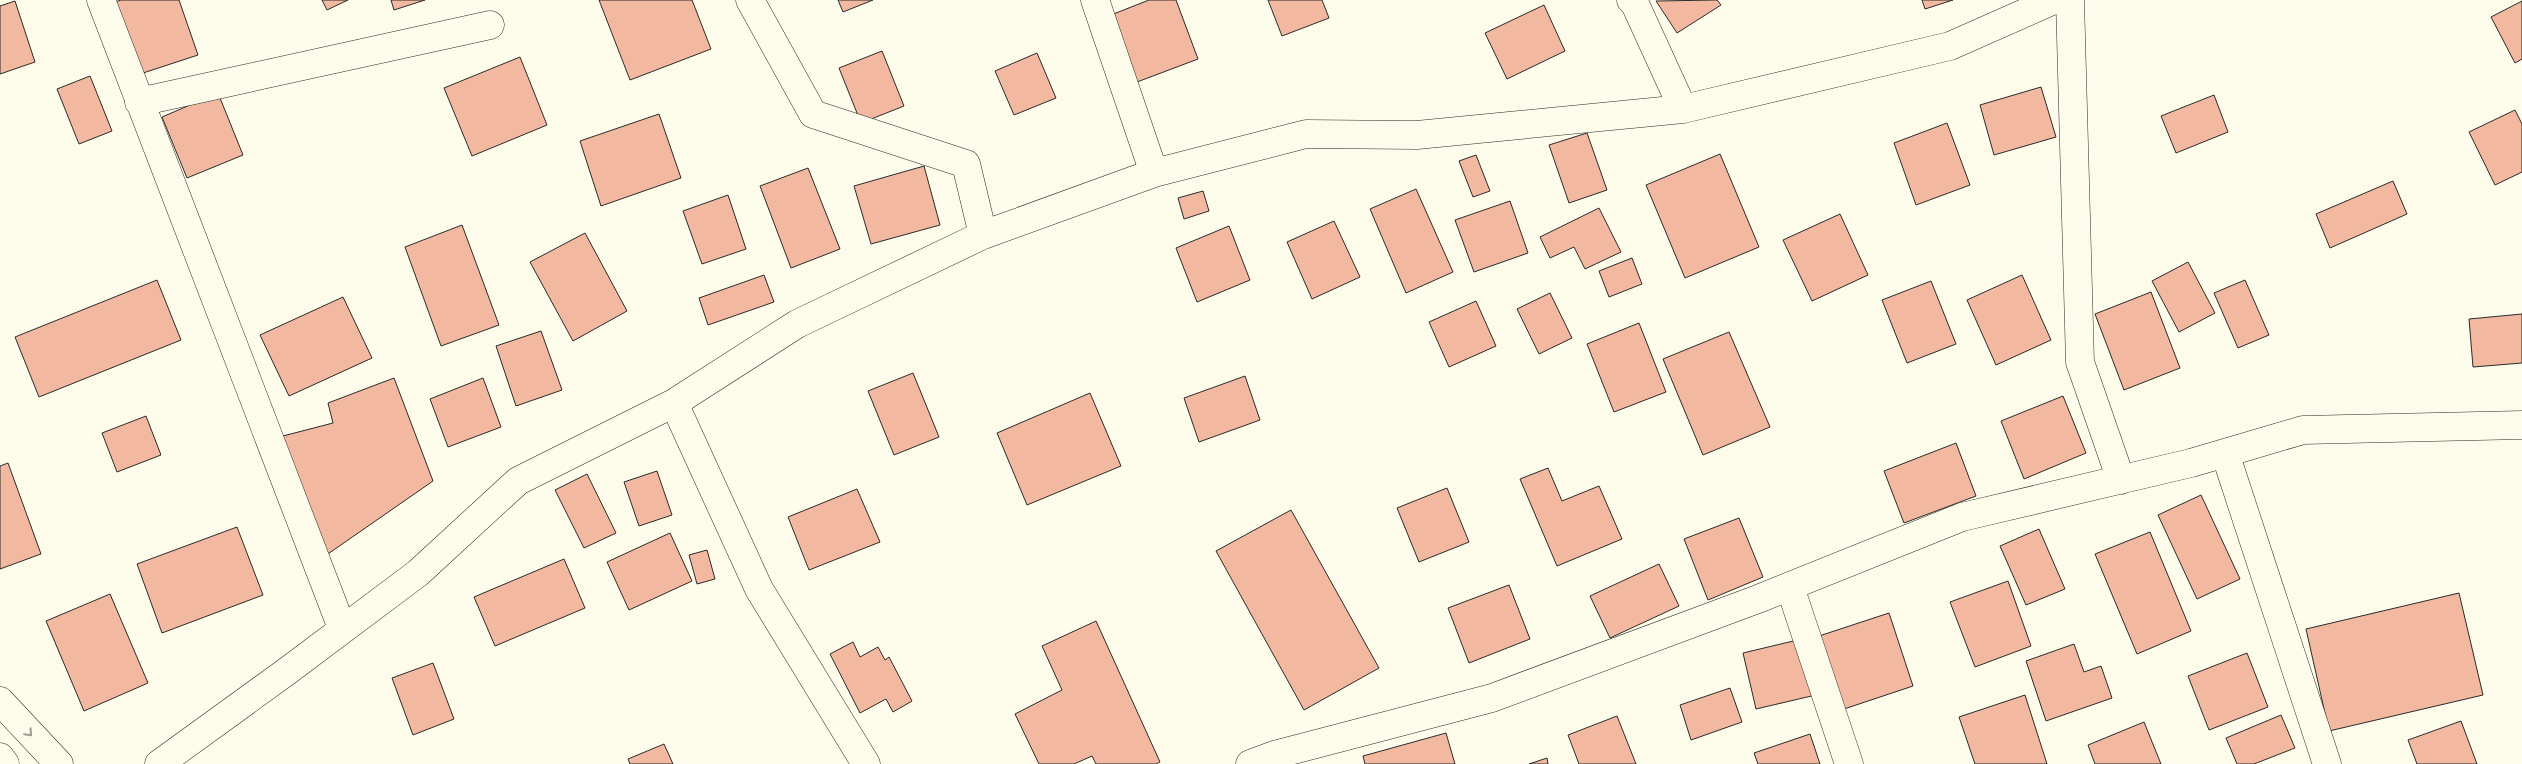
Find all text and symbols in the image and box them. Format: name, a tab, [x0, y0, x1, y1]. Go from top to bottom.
one-way arrow	[23, 727, 32, 736]

